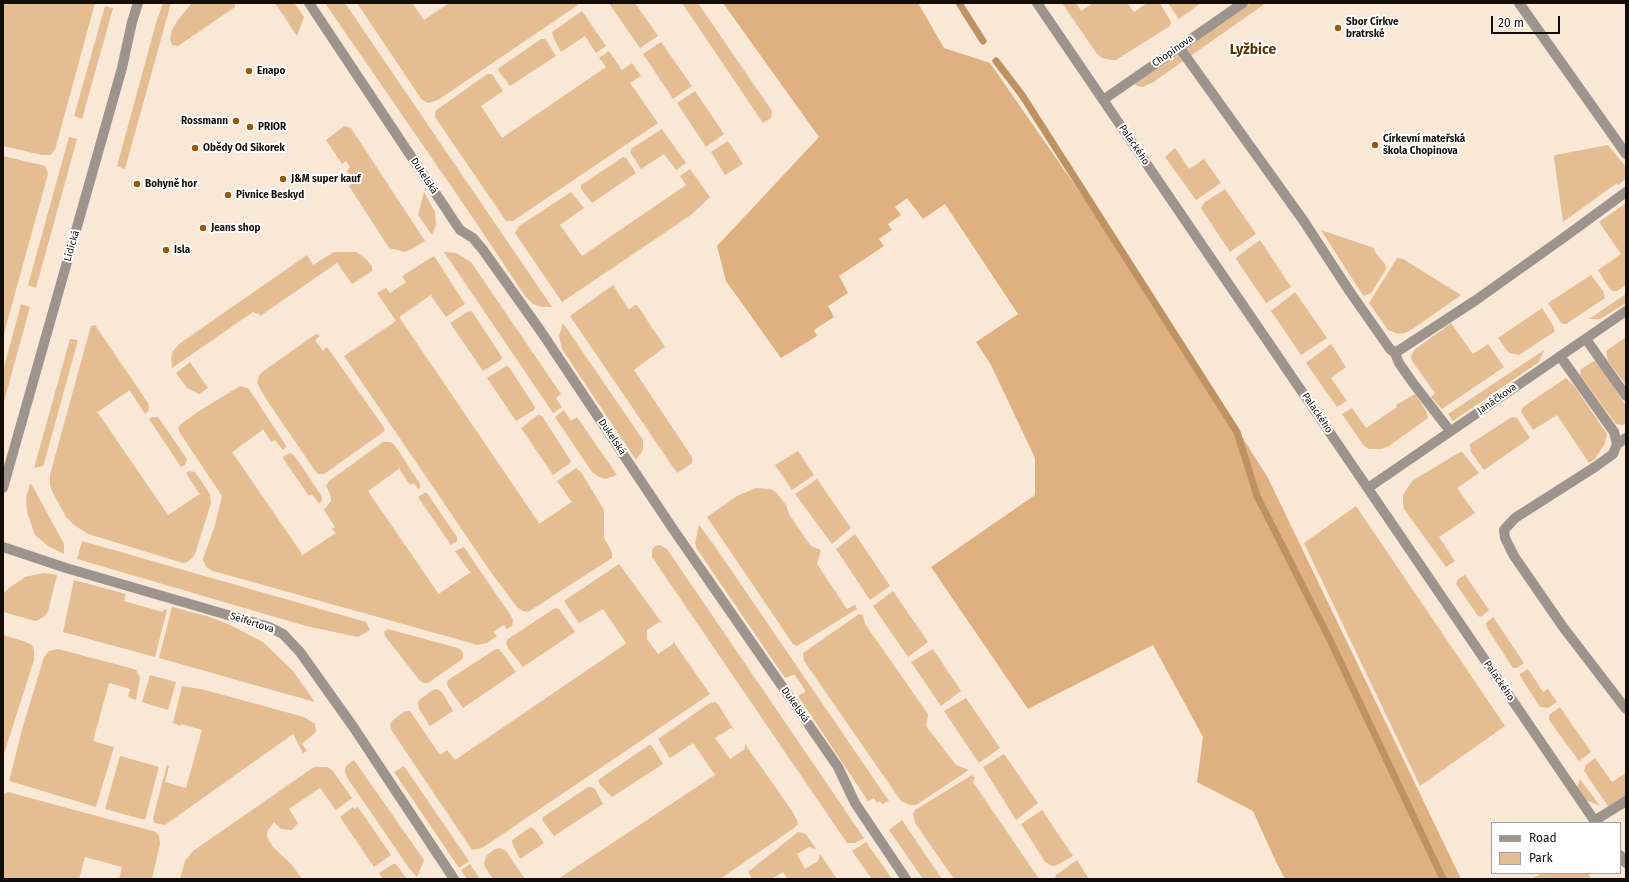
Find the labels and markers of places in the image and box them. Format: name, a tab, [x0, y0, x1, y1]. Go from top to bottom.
place label: Sbor Církve bratrské	[1346, 16, 1399, 40]
marker: Sbor Církve bratrské	[1333, 23, 1343, 33]
place label: Enapo	[257, 65, 285, 77]
marker: Enapo	[244, 66, 254, 76]
place label: Rossmann	[181, 115, 228, 127]
marker: Rossmann	[231, 116, 241, 126]
place label: PRIOR	[258, 121, 286, 133]
marker: PRIOR	[245, 122, 255, 132]
place label: Církevní mateřská škola Chopinova	[1383, 133, 1465, 156]
marker: Církevní mateřská škola Chopinova	[1370, 140, 1380, 150]
place label: Obědy Od Sikorek	[203, 142, 285, 154]
marker: Obědy Od Sikorek	[190, 143, 200, 153]
place label: J&M super kauf	[291, 173, 361, 185]
marker: J&M super kauf	[278, 174, 288, 184]
place label: Bohyně hor	[145, 178, 197, 190]
marker: Bohyně hor	[132, 179, 142, 189]
place label: Pivnice Beskyd	[236, 189, 304, 201]
marker: Pivnice Beskyd	[223, 190, 233, 200]
place label: Jeans shop	[211, 222, 260, 234]
marker: Jeans shop	[198, 223, 208, 233]
place label: Isla	[174, 244, 190, 256]
marker: Isla	[161, 245, 171, 255]

